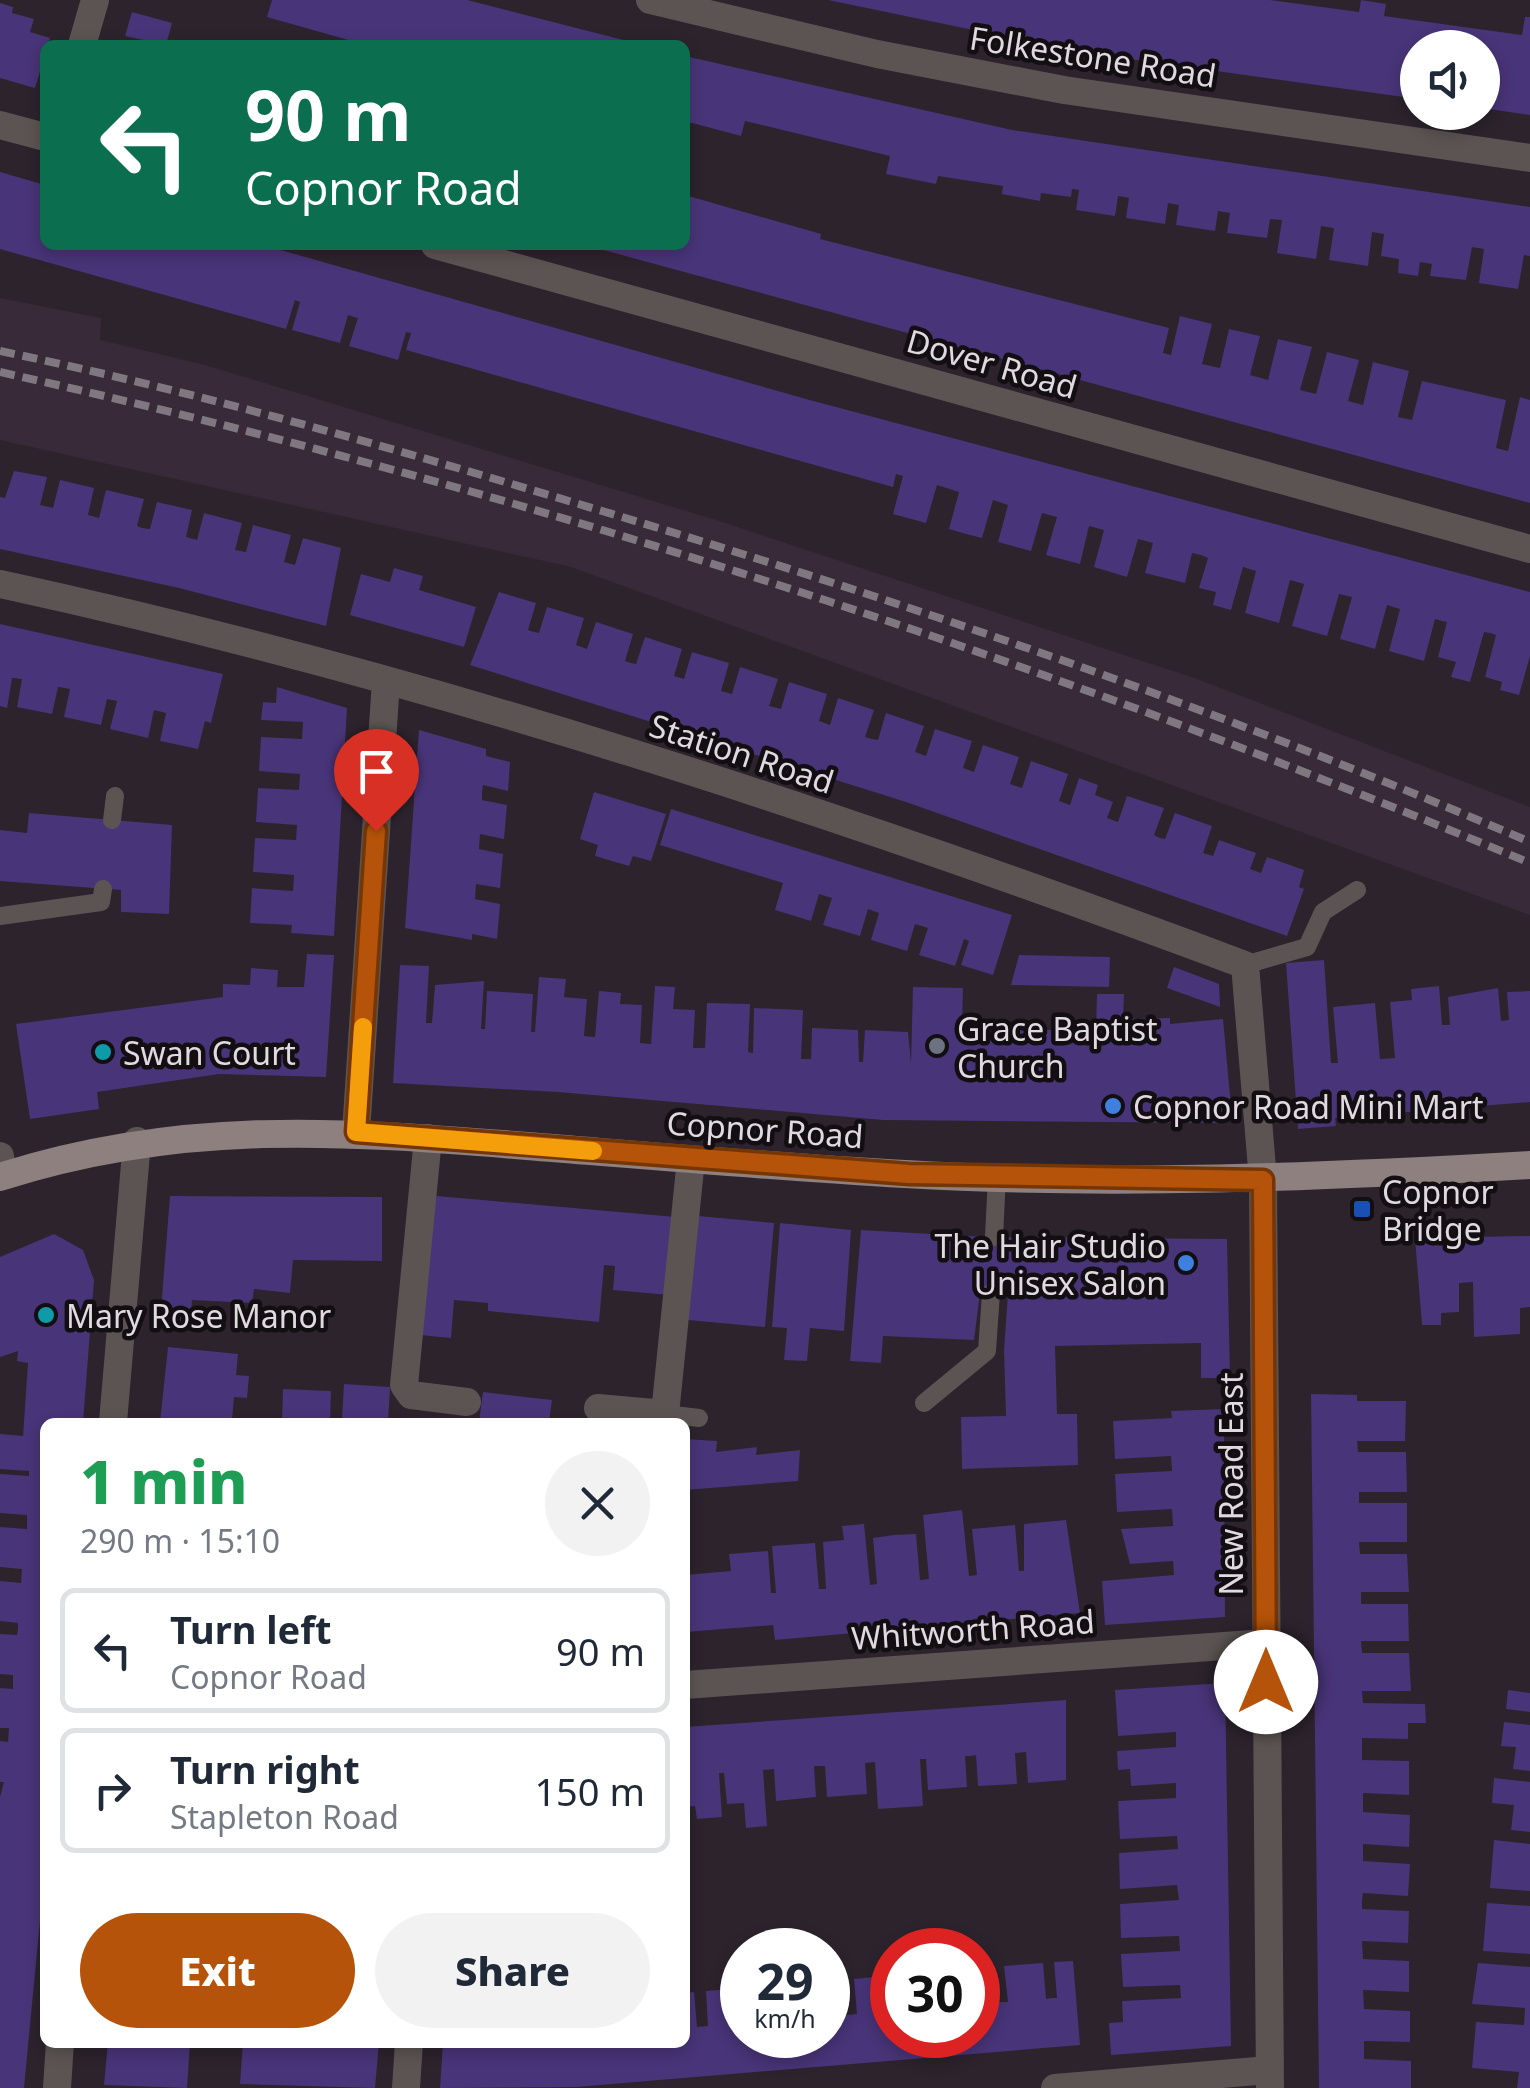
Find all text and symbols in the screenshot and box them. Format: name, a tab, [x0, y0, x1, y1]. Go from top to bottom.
street label: Folkestone Road	[967, 15, 1219, 97]
map controls	[1400, 30, 1500, 130]
button: sound	[1400, 30, 1500, 130]
text: 90 m	[245, 66, 412, 162]
icon: left	[80, 80, 210, 210]
text: Copnor Road	[245, 157, 522, 218]
street label: Dover Road	[902, 318, 1082, 408]
street label: Station Road	[644, 703, 840, 803]
pin	[334, 729, 419, 832]
icon: arrive	[349, 744, 404, 799]
place label: Grace Baptist Church	[957, 1007, 1158, 1087]
place label: Swan Court	[123, 1031, 296, 1074]
marker: Grace Baptist Church	[926, 1035, 948, 1057]
marker: Swan Court	[92, 1041, 114, 1063]
place label: Copnor Road Mini Mart	[1133, 1085, 1484, 1128]
marker: Copnor Road Mini Mart	[1102, 1095, 1124, 1117]
street label: Copnor Road	[665, 1101, 865, 1157]
place label: Copnor Bridge	[1382, 1170, 1494, 1250]
marker: Copnor Bridge	[1351, 1198, 1373, 1220]
place label: The Hair Studio Unisex Salon	[934, 1224, 1166, 1304]
marker: The Hair Studio Unisex Salon	[1175, 1252, 1197, 1274]
place label: Mary Rose Manor	[66, 1294, 331, 1337]
marker: Mary Rose Manor	[35, 1304, 57, 1326]
street label: New Road East	[1209, 1372, 1252, 1596]
text: 1 min	[80, 1440, 248, 1522]
button: close	[545, 1451, 650, 1556]
text: 290 m · 15:10	[80, 1519, 280, 1562]
street label: Whitworth Road	[850, 1599, 1096, 1659]
text: Turn left	[170, 1603, 332, 1655]
icon: left	[85, 1623, 140, 1678]
text: 90 m	[556, 1625, 645, 1677]
position arrow	[1214, 1630, 1318, 1734]
text: Copnor Road	[170, 1655, 367, 1698]
text: Turn right	[170, 1743, 360, 1795]
icon: right	[85, 1763, 140, 1818]
text: 150 m	[534, 1765, 645, 1817]
text: Stapleton Road	[170, 1795, 399, 1838]
button: Exit	[80, 1913, 355, 2028]
button: Share	[375, 1913, 650, 2028]
speed limit sign: 30	[870, 1928, 1000, 2058]
text: 29	[756, 1947, 814, 2015]
text: km/h	[754, 2001, 816, 2035]

